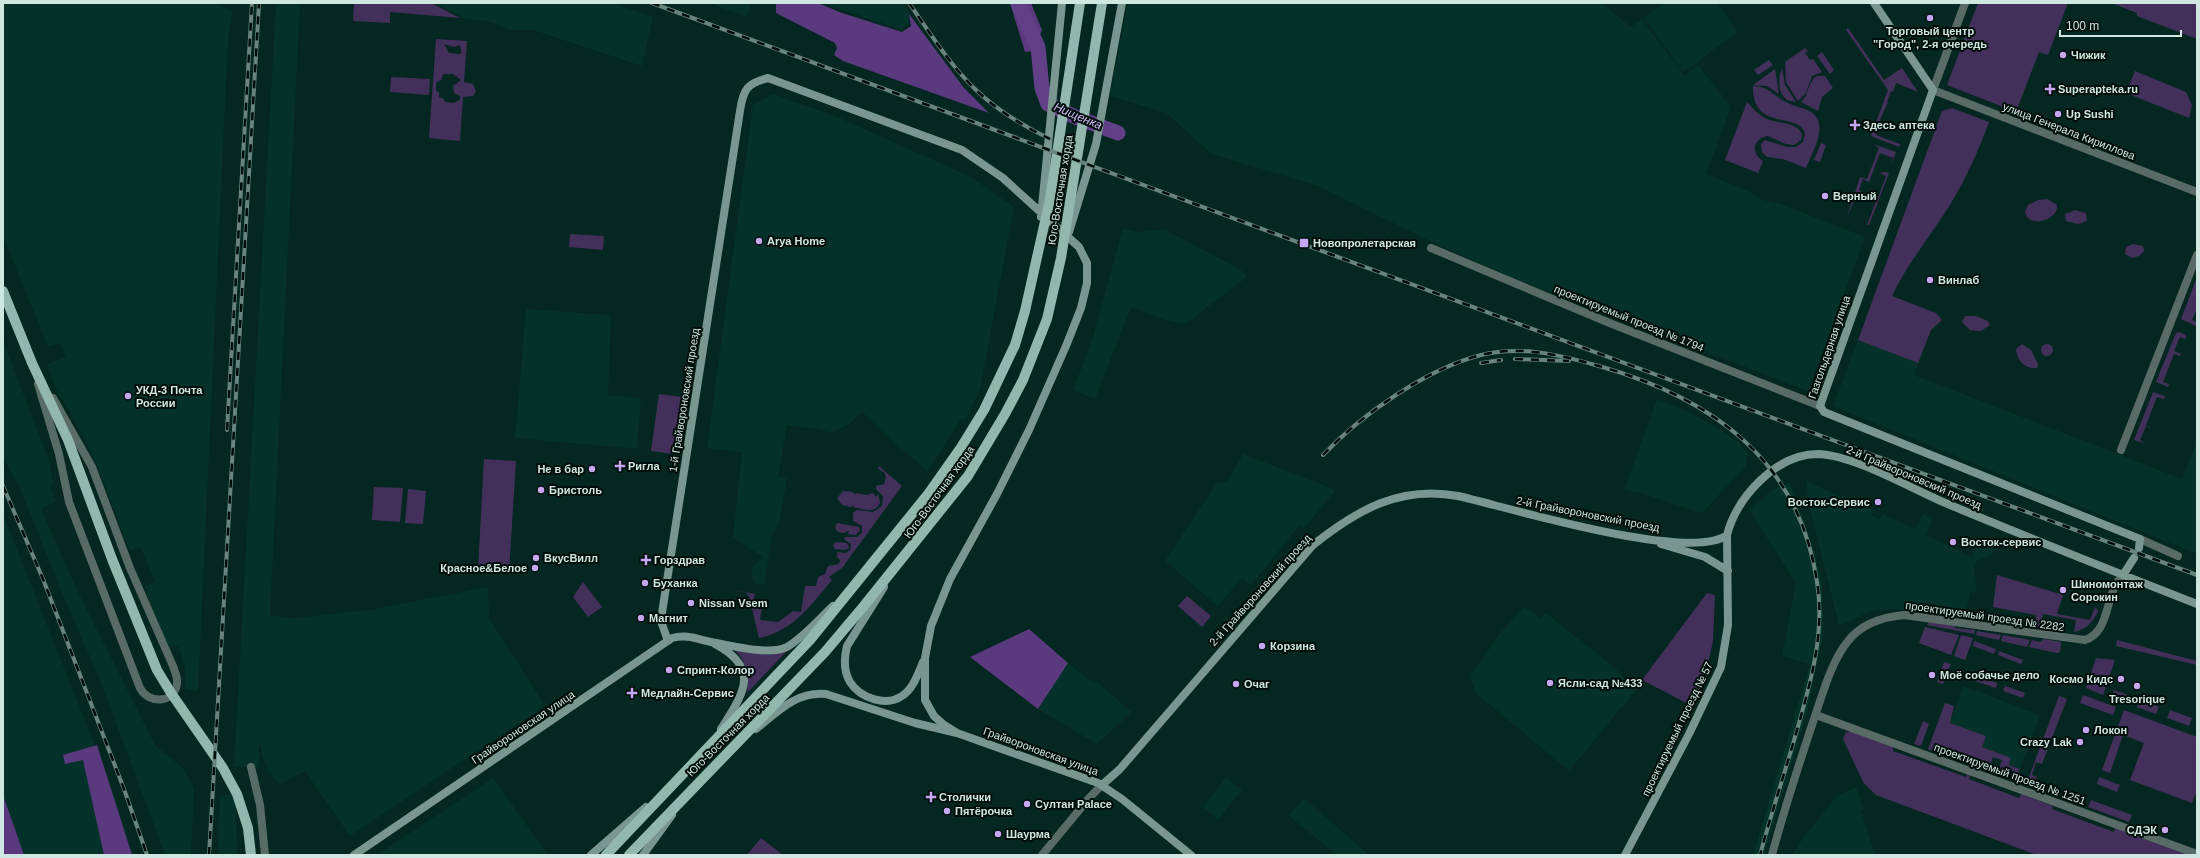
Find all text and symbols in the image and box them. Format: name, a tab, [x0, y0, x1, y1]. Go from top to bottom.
scale bar	[2060, 12, 2181, 38]
marker: Торговый центр "Город", 2-я очередь	[1925, 13, 1935, 23]
text: 100 m	[2066, 19, 2099, 33]
place label: Торговый центр "Город", 2-я очередь	[1873, 25, 1987, 50]
place label: Чижик	[2071, 49, 2106, 61]
marker: Чижик	[2058, 50, 2068, 60]
place label: Superapteka.ru	[2058, 83, 2138, 95]
marker: Superapteka.ru	[2045, 84, 2055, 94]
water label: Нищенка	[1052, 100, 1105, 133]
street label: улица Генерала Кириллова	[2001, 100, 2138, 162]
place label: Up Sushi	[2066, 108, 2114, 120]
marker: Up Sushi	[2053, 109, 2063, 119]
place label: Здесь аптека	[1863, 119, 1936, 131]
marker: Здесь аптека	[1850, 120, 1860, 130]
street label: Юго-Восточная хорда	[1045, 133, 1075, 246]
place label: Верный	[1833, 190, 1877, 202]
marker: Верный	[1820, 191, 1830, 201]
place label: Arya Home	[767, 235, 825, 247]
marker: Arya Home	[754, 236, 764, 246]
marker: Новопролетарская	[1298, 237, 1310, 249]
place label: Новопролетарская	[1313, 237, 1416, 249]
place label: Винлаб	[1938, 274, 1979, 286]
marker: Винлаб	[1925, 275, 1935, 285]
street label: проектируемый проезд № 1794	[1552, 282, 1706, 354]
street label: Газгольдерная улица	[1806, 293, 1853, 400]
street label: 1-й Грайвороновский проезд	[667, 327, 701, 473]
place label: УКД-3 Почта России	[136, 384, 203, 409]
marker: УКД-3 Почта России	[123, 391, 133, 401]
street label: Юго-Восточная хорда	[901, 443, 977, 541]
street label: 2-й Грайвороновский проезд	[1845, 443, 1984, 511]
place label: Ригла	[628, 460, 660, 472]
marker: Ригла	[615, 461, 625, 471]
place label: Не в бар	[537, 463, 584, 475]
marker: Не в бар	[587, 464, 597, 474]
place label: Бристоль	[549, 484, 602, 496]
marker: Бристоль	[536, 485, 546, 495]
street label: 2-й Грайвороновский проезд	[1515, 494, 1661, 534]
place label: Восток-Сервис	[1788, 496, 1870, 508]
marker: Восток-Сервис	[1873, 497, 1883, 507]
street label: 2-й Грайвороновский проезд	[1207, 531, 1314, 648]
place label: Восток-сервис	[1961, 536, 2041, 548]
marker: Восток-сервис	[1948, 537, 1958, 547]
place label: ВкусВилл	[544, 552, 598, 564]
marker: ВкусВилл	[531, 553, 541, 563]
place label: Горздрав	[654, 554, 705, 566]
marker: Горздрав	[641, 555, 651, 565]
place label: Красное&Белое	[440, 562, 527, 574]
marker: Красное&Белое	[530, 563, 540, 573]
place label: Буханка	[653, 577, 698, 589]
marker: Буханка	[640, 578, 650, 588]
place label: Шиномонтаж Сорокин	[2071, 578, 2143, 603]
marker: Шиномонтаж Сорокин	[2058, 585, 2068, 595]
place label: Nissan Vsem	[699, 597, 768, 609]
marker: Nissan Vsem	[686, 598, 696, 608]
street label: проектируемый проезд № 2282	[1905, 599, 2065, 633]
place label: Магнит	[649, 612, 688, 624]
marker: Магнит	[636, 613, 646, 623]
place label: Корзина	[1270, 640, 1316, 652]
marker: Корзина	[1257, 641, 1267, 651]
street label: проектируемый проезд № 57	[1639, 660, 1715, 798]
place label: Спринт-Колор	[677, 664, 754, 676]
marker: Спринт-Колор	[664, 665, 674, 675]
place label: Моё собачье дело	[1940, 669, 2040, 681]
marker: Моё собачье дело	[1927, 670, 1937, 680]
place label: Космо Кидс	[2049, 673, 2113, 685]
marker: Космо Кидс	[2116, 674, 2126, 684]
place label: Ясли-сад №433	[1558, 677, 1642, 689]
place label: Очаг	[1244, 678, 1270, 690]
marker: Ясли-сад №433	[1545, 678, 1555, 688]
marker: Очаг	[1231, 679, 1241, 689]
marker: Tresorique	[2132, 681, 2142, 691]
marker: Медлайн-Сервис	[626, 687, 638, 699]
place label: Медлайн-Сервис	[641, 687, 734, 699]
street label: Грайвороновская улица	[469, 688, 577, 766]
street label: Юго-Восточная хорда	[684, 691, 772, 779]
place label: Tresorique	[2109, 693, 2165, 705]
place label: Локон	[2094, 724, 2127, 736]
street label: Грайвороновская улица	[982, 725, 1101, 778]
marker: Локон	[2081, 725, 2091, 735]
place label: Crazy Lak	[2020, 736, 2073, 748]
marker: Crazy Lak	[2075, 737, 2085, 747]
street label: проектируемый проезд № 1251	[1933, 741, 2087, 807]
place label: Столички	[939, 791, 991, 803]
marker: Столички	[926, 792, 936, 802]
place label: Султан Palace	[1035, 798, 1112, 810]
marker: Султан Palace	[1022, 799, 1032, 809]
place label: Пятёрочка	[955, 805, 1013, 817]
marker: Пятёрочка	[942, 806, 952, 816]
place label: СДЭК	[2127, 824, 2157, 836]
marker: СДЭК	[2160, 825, 2170, 835]
place label: Шаурма	[1006, 828, 1051, 840]
marker: Шаурма	[993, 829, 1003, 839]

